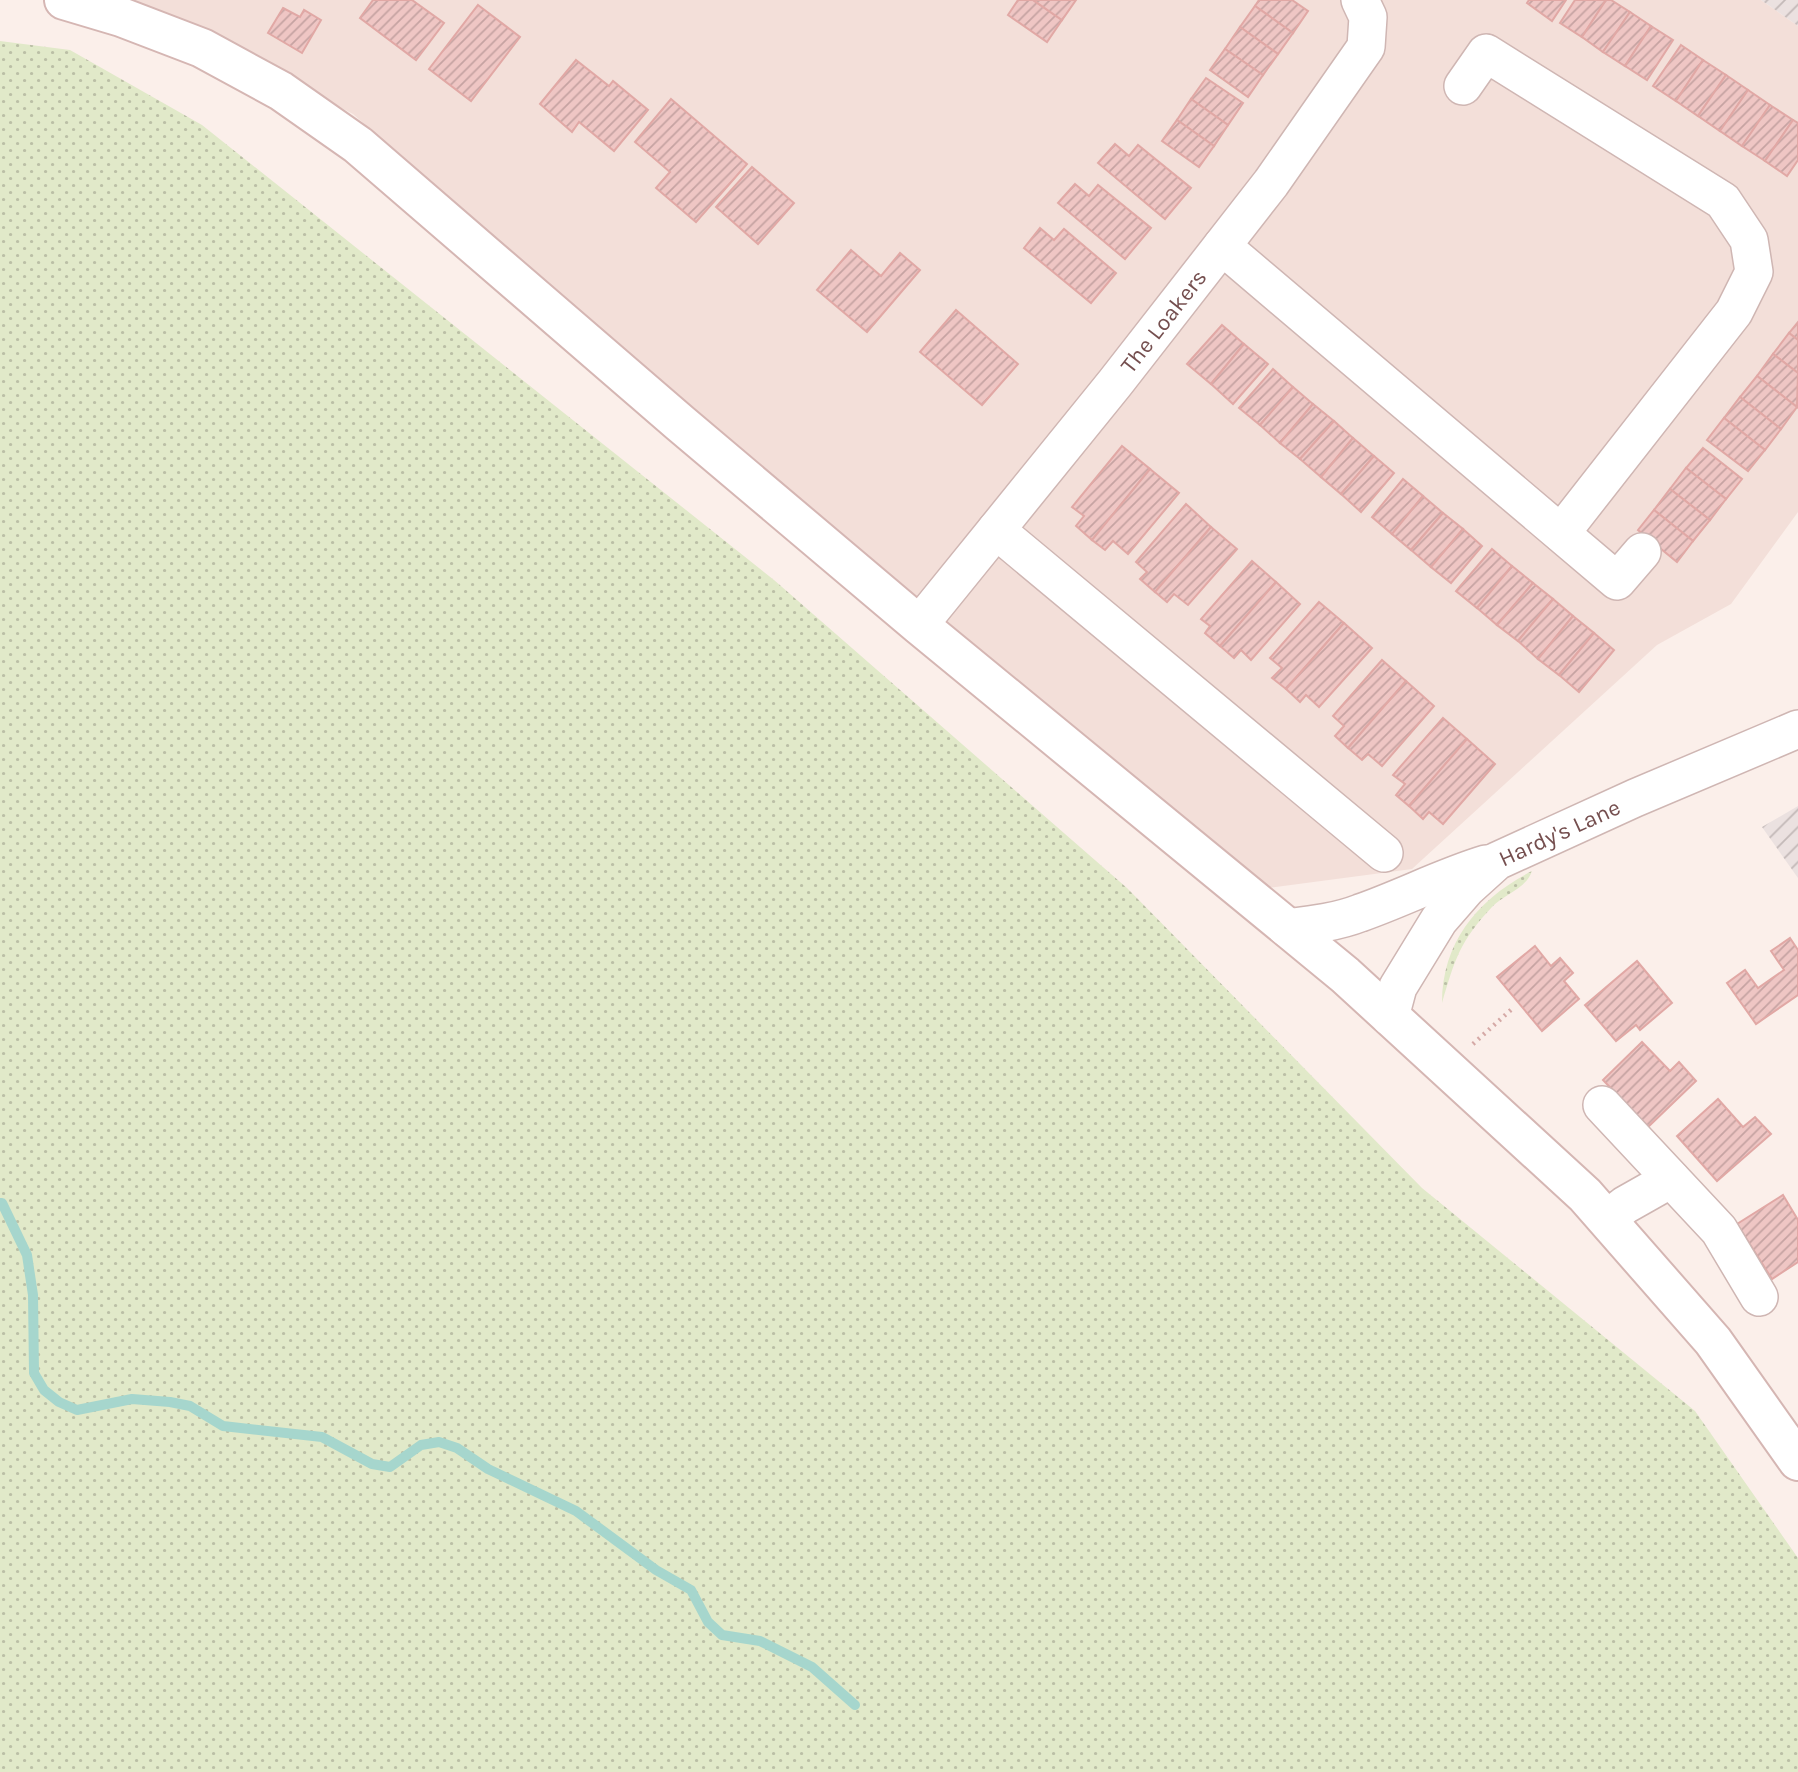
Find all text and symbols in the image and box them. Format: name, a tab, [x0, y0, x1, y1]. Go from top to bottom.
street label: The Loakers	[1115, 264, 1212, 378]
street label: Hardy's Lane	[1494, 793, 1624, 872]

